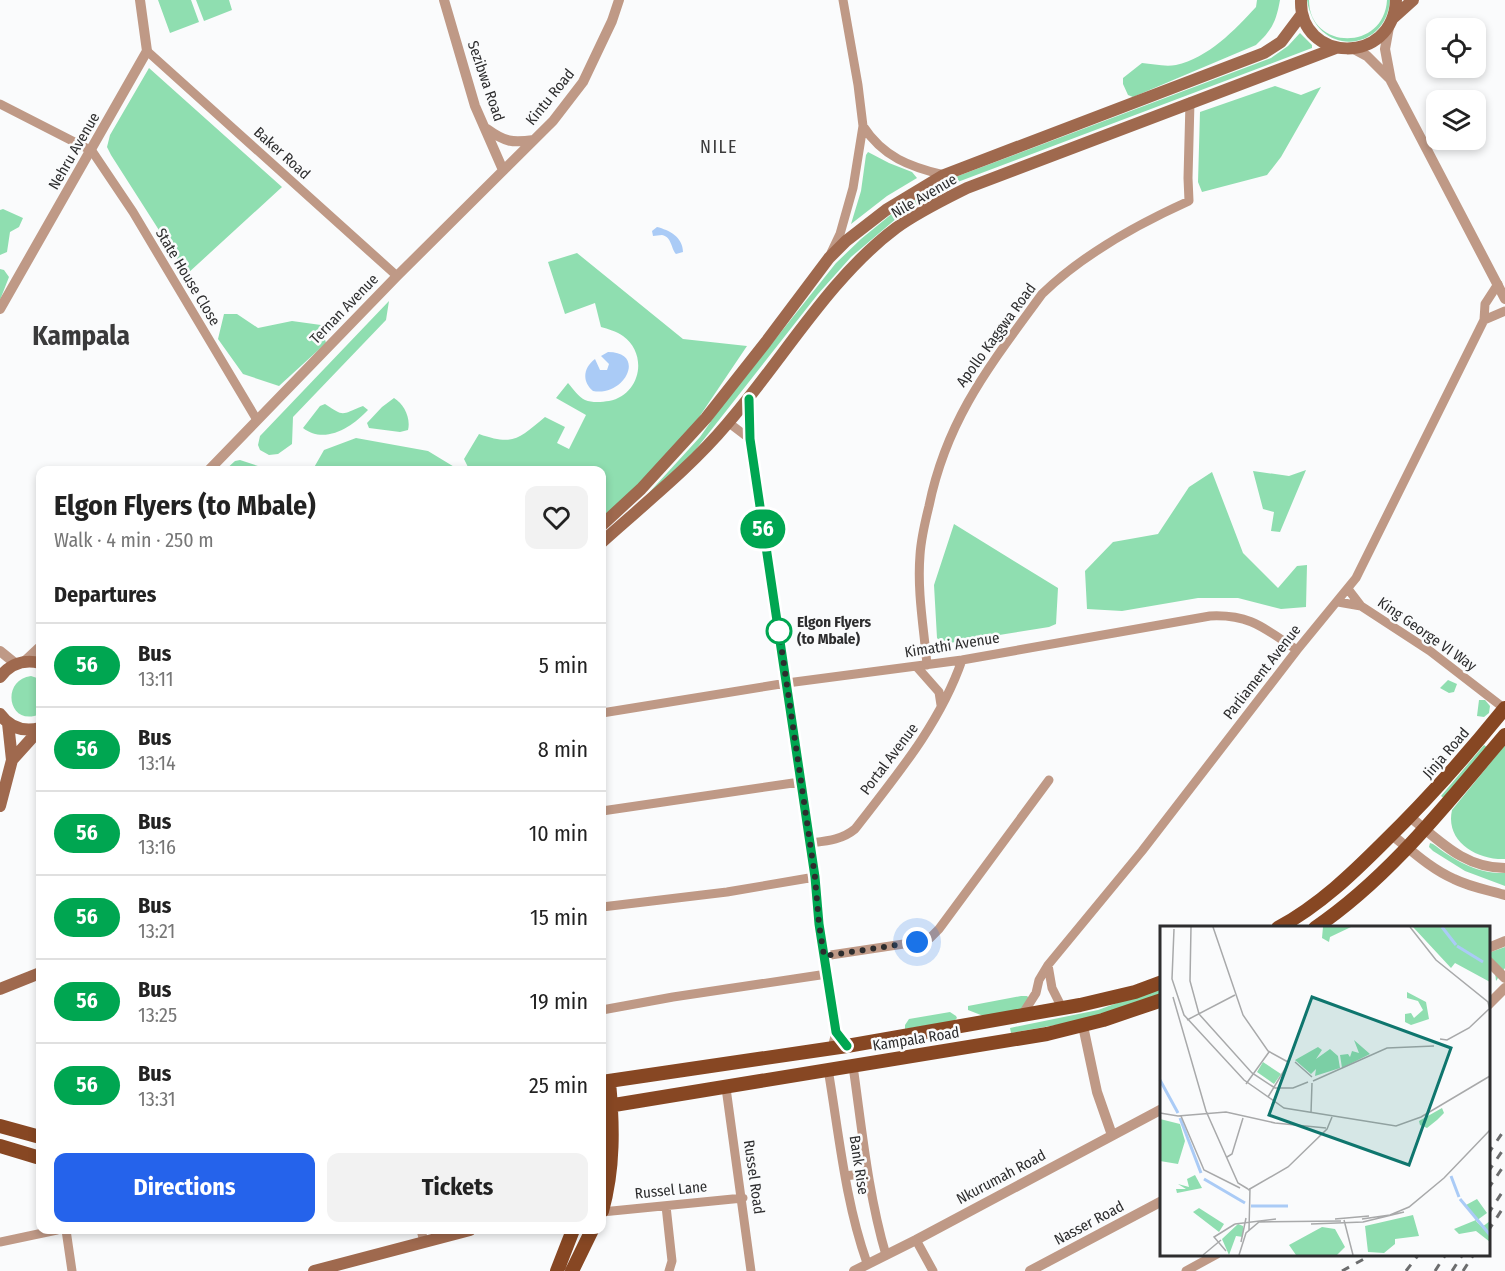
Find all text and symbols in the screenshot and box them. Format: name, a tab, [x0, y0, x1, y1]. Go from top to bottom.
map controls	[1426, 18, 1486, 150]
button: locate	[1426, 18, 1486, 78]
street label: Sezibwa Road	[464, 38, 508, 124]
street label: Kintu Road	[522, 65, 578, 129]
button: layers	[1426, 90, 1486, 150]
street label: Nehru Avenue	[45, 109, 103, 193]
street label: Baker Road	[250, 123, 314, 183]
district label: NILE	[700, 136, 738, 158]
street label: Nile Avenue	[888, 170, 960, 222]
street label: State House Close	[152, 225, 224, 329]
street label: Ternan Avenue	[306, 270, 382, 348]
street label: Apollo Kaggwa Road	[952, 280, 1040, 390]
district label: Kampala	[32, 320, 130, 352]
button: heart	[525, 486, 588, 549]
text: Elgon Flyers (to Mbale)	[54, 489, 316, 522]
line badge: 56	[736, 510, 790, 548]
text: 56	[752, 516, 774, 542]
text: Walk · 4 min · 250 m	[54, 528, 214, 552]
text: Departures	[54, 581, 156, 608]
street label: King George VI Way	[1374, 593, 1480, 675]
place label: Elgon Flyers (to Mbale)	[797, 613, 872, 648]
marker: Elgon Flyers (to Mbale)	[766, 618, 792, 644]
street label: Parliament Avenue	[1219, 621, 1305, 723]
street label: Kimathi Avenue	[903, 629, 1001, 661]
text: Bus	[138, 640, 171, 667]
text: 56	[76, 652, 98, 678]
text: 5 min	[539, 652, 588, 679]
text: 13:11	[138, 667, 174, 691]
street label: Portal Avenue	[856, 720, 922, 798]
text: Bus	[138, 724, 171, 751]
street label: Jinja Road	[1419, 724, 1473, 782]
text: 56	[76, 736, 98, 762]
text: 8 min	[538, 736, 588, 763]
text: 13:14	[138, 751, 176, 775]
text: Bus	[138, 808, 171, 835]
text: 56	[76, 820, 98, 846]
text: 10 min	[529, 820, 588, 847]
text: 13:16	[138, 835, 176, 859]
text: Bus	[138, 892, 171, 919]
text: 56	[76, 904, 98, 930]
text: 15 min	[530, 904, 588, 931]
text: 13:21	[138, 919, 175, 943]
inset map	[1160, 926, 1490, 1256]
your location	[902, 927, 932, 957]
text: Bus	[138, 976, 171, 1003]
text: 56	[76, 988, 98, 1014]
text: 19 min	[530, 988, 588, 1015]
text: 13:25	[138, 1003, 177, 1027]
street label: Kampala Road	[871, 1023, 961, 1055]
text: Bus	[138, 1060, 171, 1087]
text: 56	[76, 1072, 98, 1098]
text: 25 min	[529, 1072, 588, 1099]
text: 13:31	[138, 1087, 176, 1111]
street label: Bank Rise	[845, 1134, 873, 1196]
street label: Russel Road	[740, 1139, 768, 1215]
street label: Nkurumah Road	[953, 1146, 1049, 1208]
button: Directions	[54, 1153, 315, 1222]
button: Tickets	[327, 1153, 588, 1222]
street label: Russel Lane	[634, 1177, 708, 1203]
street label: Nasser Road	[1051, 1197, 1127, 1249]

